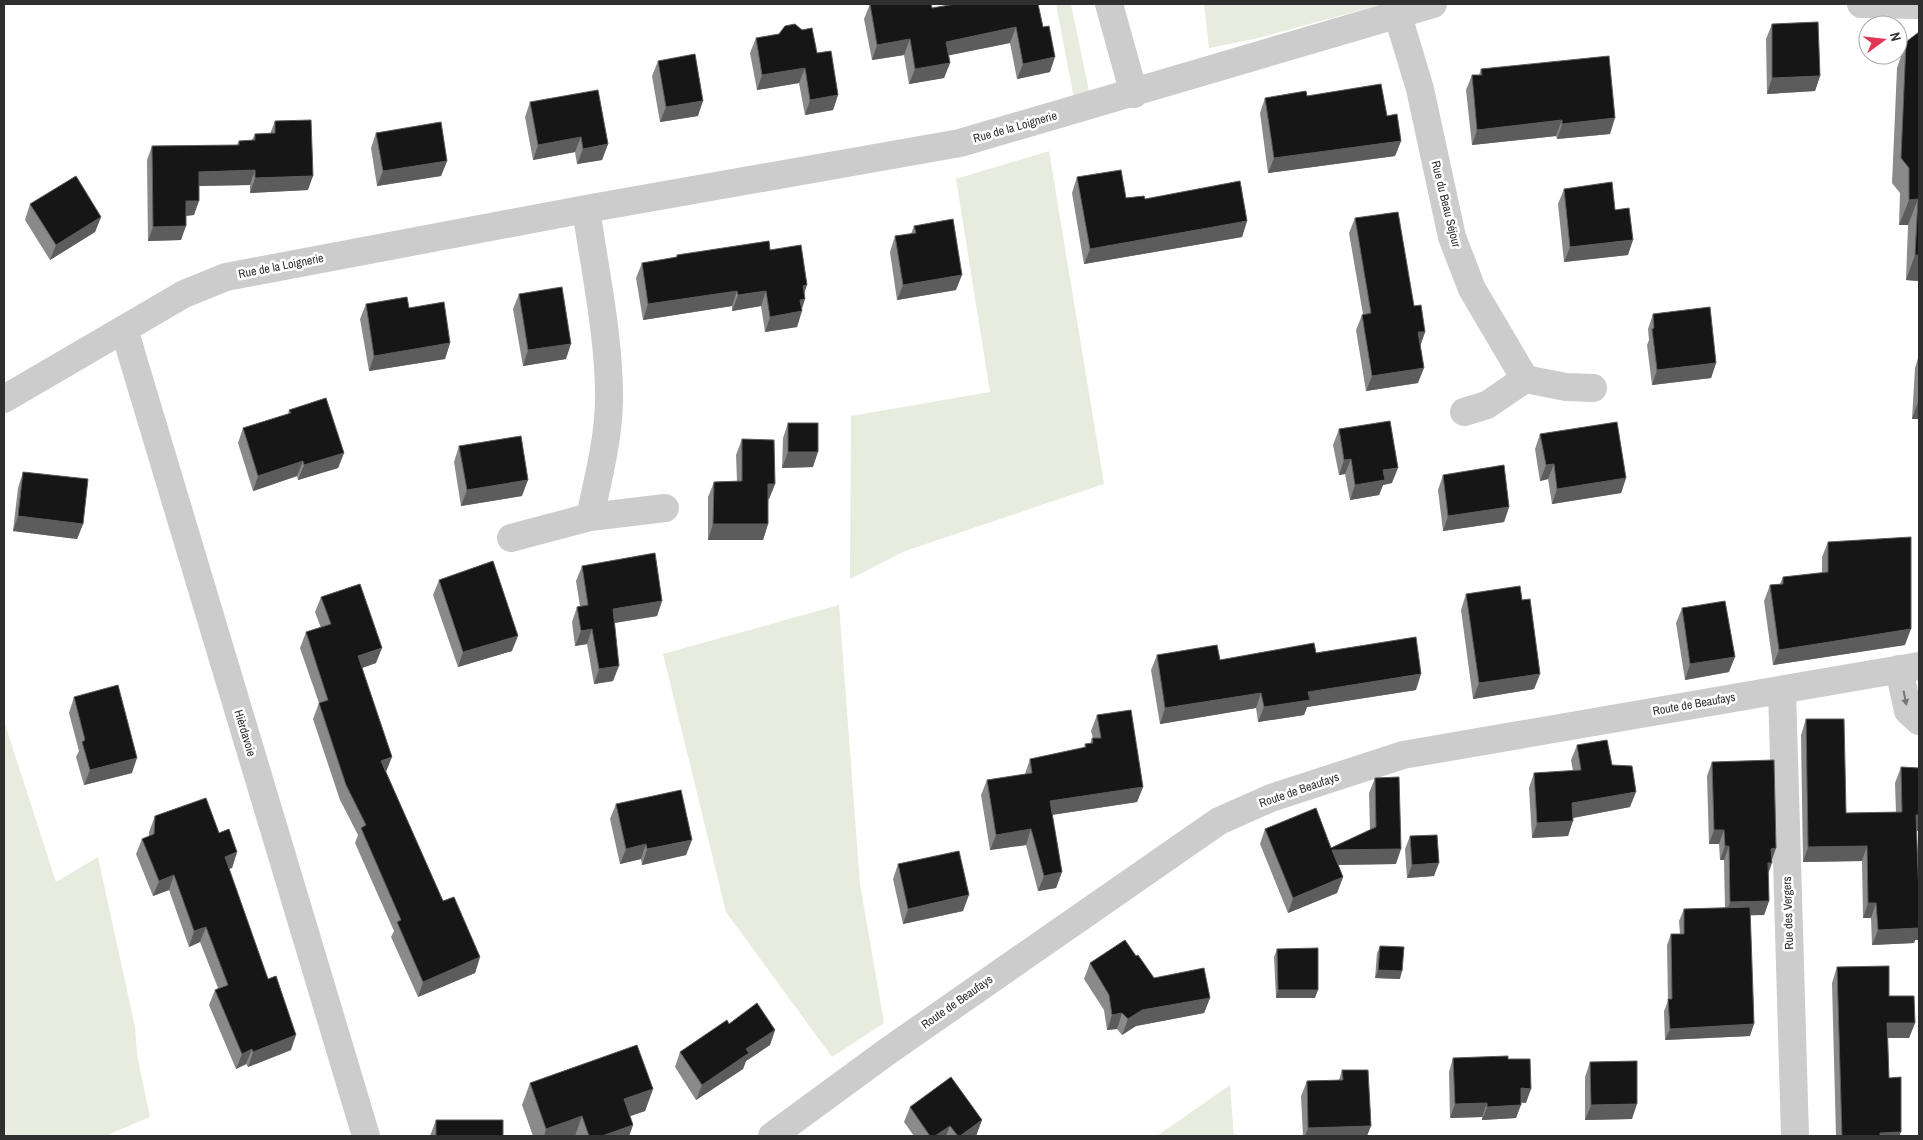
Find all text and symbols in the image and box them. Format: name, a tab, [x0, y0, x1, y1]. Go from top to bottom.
north arrow	[1858, 15, 1908, 65]
text: N	[1886, 30, 1905, 43]
street label: Rue de la Loignerie	[971, 107, 1059, 147]
street label: Rue du Beau Séjour	[1428, 159, 1465, 250]
street label: Rue de la Loignerie	[237, 250, 325, 282]
street label: Route de Beaufays	[1651, 689, 1737, 719]
one-way arrow	[1901, 690, 1909, 705]
street label: Hièrdavoie	[230, 708, 260, 758]
street label: Route de Beaufays	[1257, 769, 1341, 811]
street label: Rue des Vergers	[1779, 876, 1797, 950]
street label: Route de Beaufays	[918, 971, 996, 1033]

